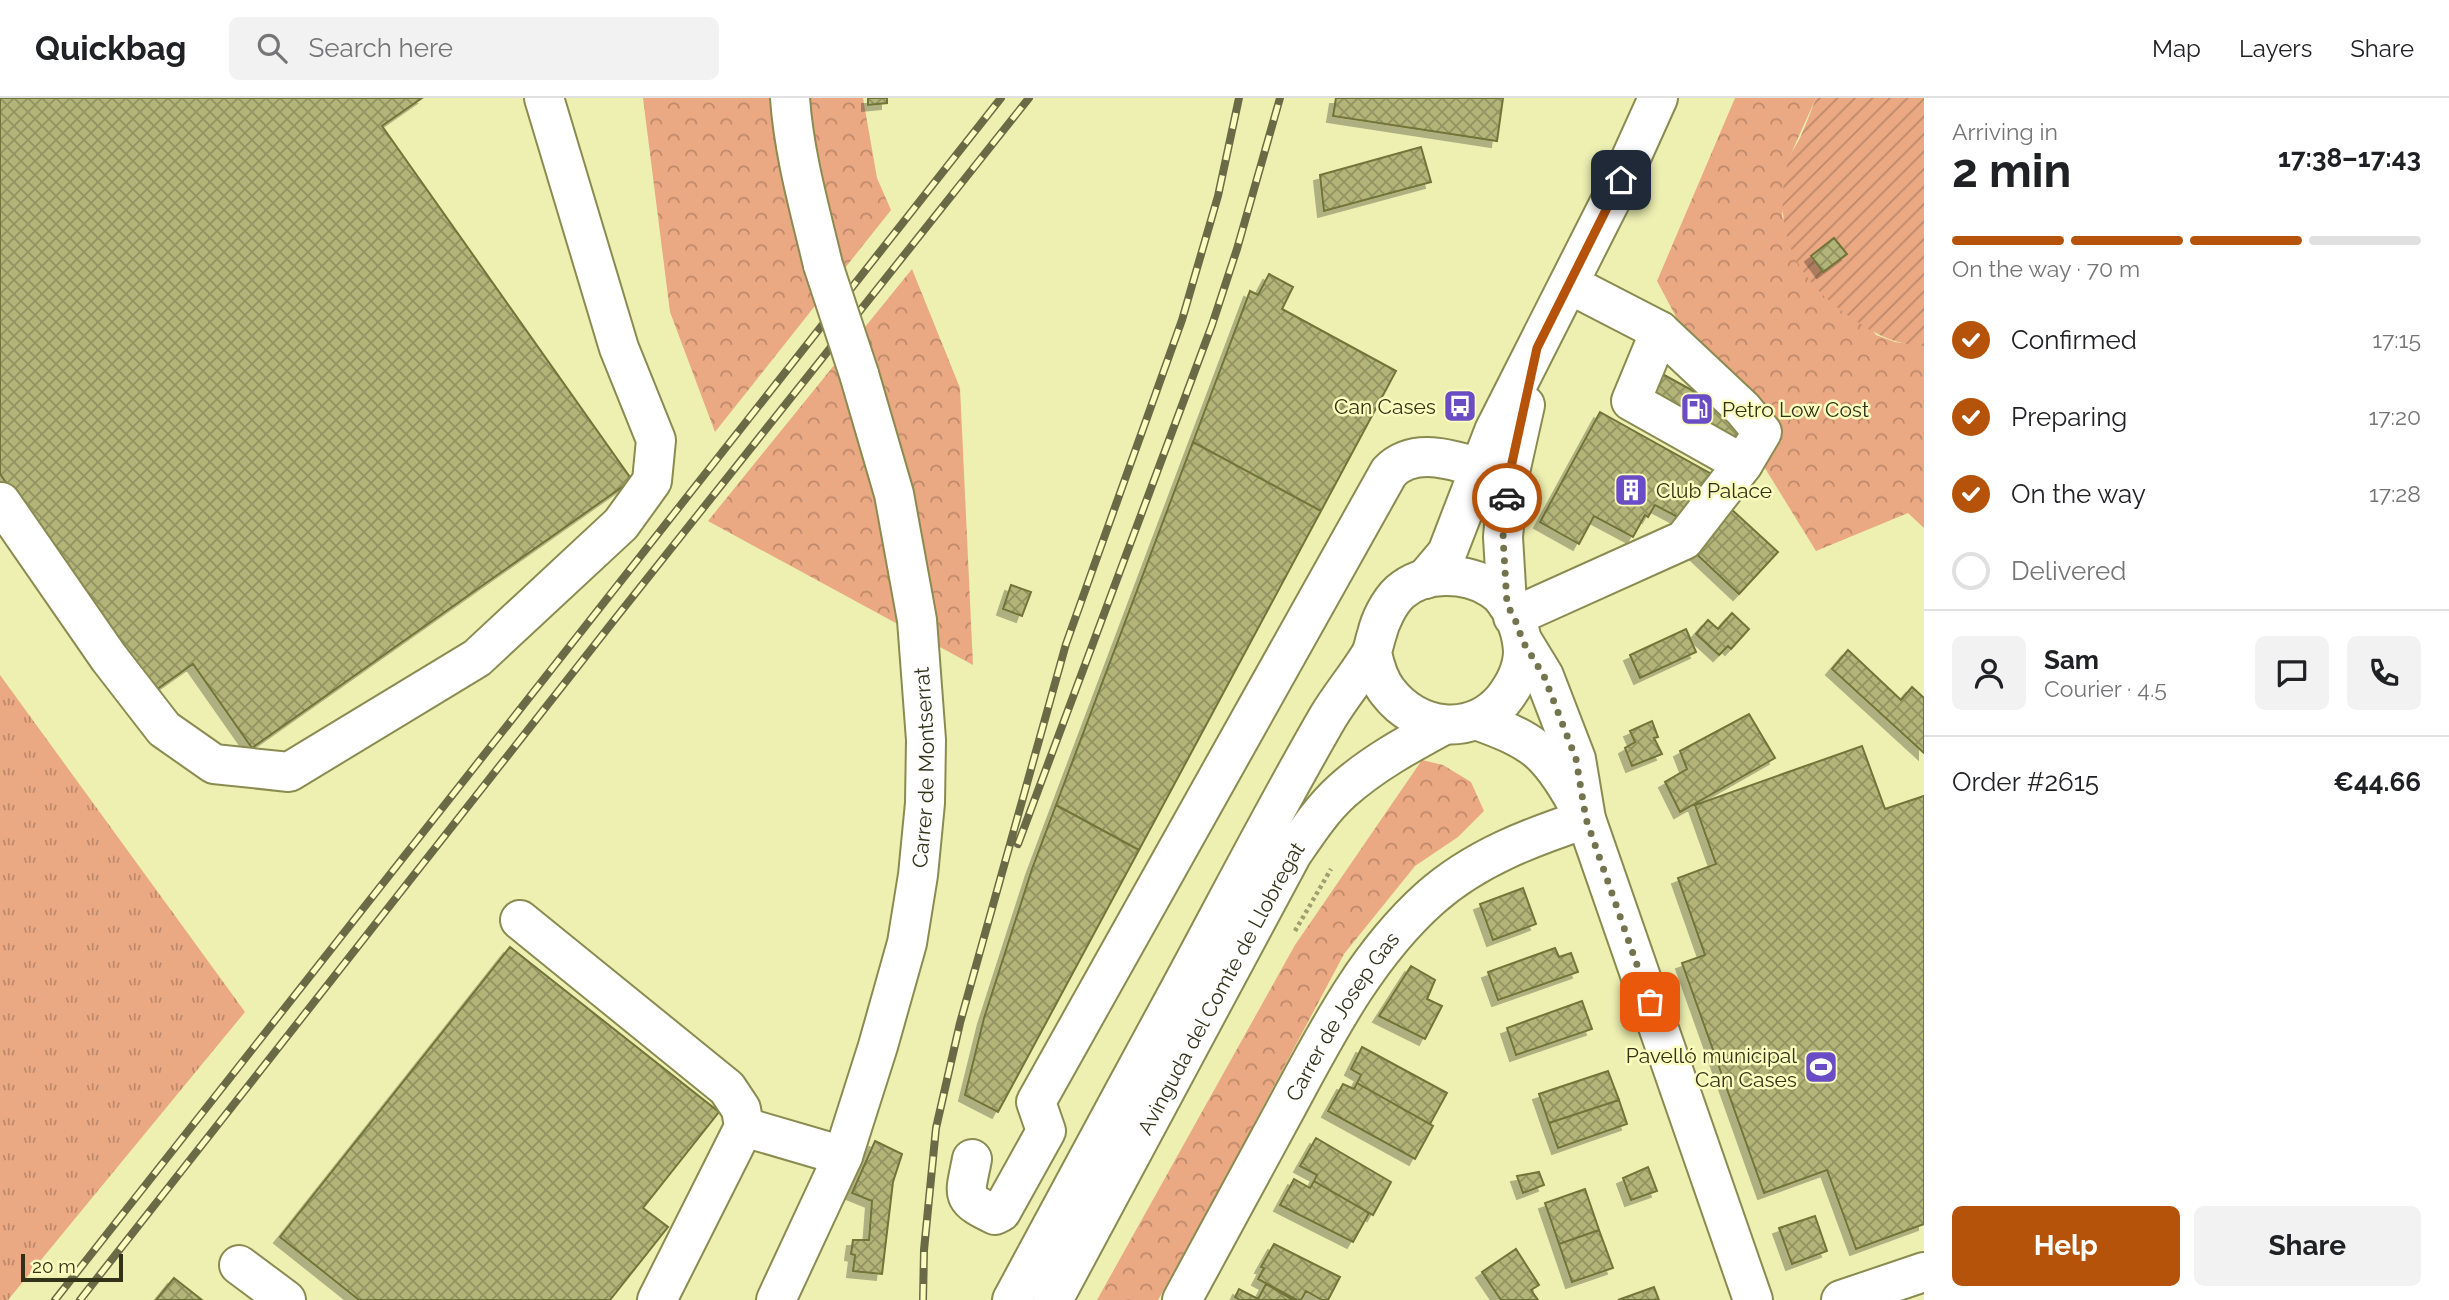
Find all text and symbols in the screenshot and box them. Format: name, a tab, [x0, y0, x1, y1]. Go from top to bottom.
search box	[229, 17, 719, 80]
text: Quickbag	[35, 29, 187, 68]
icon: search	[253, 29, 291, 67]
text: Search here	[309, 33, 453, 63]
text: Map	[2152, 34, 2201, 63]
text: Layers	[2239, 34, 2312, 63]
text: Share	[2350, 34, 2414, 63]
text: Arriving in	[1952, 118, 2058, 145]
text: 17:38–17:43	[2278, 143, 2421, 173]
text: 2 min	[1952, 144, 2071, 198]
pin	[1591, 150, 1651, 210]
icon: home	[1602, 161, 1640, 199]
text: On the way · 70 m	[1952, 255, 2140, 282]
icon: check	[1952, 321, 1990, 359]
text: Confirmed	[2011, 325, 2137, 355]
text: 17:15	[2372, 326, 2421, 353]
bus stop icon: Can Cases	[1441, 387, 1479, 425]
fuel station icon: Petro Low Cost	[1678, 390, 1716, 428]
place label: Can Cases	[1334, 394, 1436, 419]
place label: Petro Low Cost	[1722, 397, 1869, 422]
icon: check	[1952, 398, 1990, 436]
text: Preparing	[2011, 402, 2127, 432]
text: 17:20	[2369, 403, 2421, 430]
courier	[1472, 463, 1542, 533]
building icon: Club Palace	[1612, 471, 1650, 509]
icon: check	[1952, 475, 1990, 513]
place label: Club Palace	[1656, 478, 1772, 503]
icon: car	[1488, 479, 1526, 517]
text: On the way	[2011, 479, 2146, 509]
text: 17:28	[2369, 480, 2421, 507]
text: Delivered	[2011, 556, 2126, 586]
button: person	[1952, 636, 2026, 710]
button: chat	[2255, 636, 2329, 710]
button: phone	[2347, 636, 2421, 710]
text: Sam	[2044, 645, 2099, 675]
street label: Carrer de Montserrat	[906, 666, 939, 869]
text: Courier · 4.5	[2044, 675, 2167, 702]
text: Order #2615	[1952, 767, 2099, 797]
text: €44.66	[2333, 767, 2421, 797]
street label: Avinguda del Comte de Llobregat	[1132, 837, 1309, 1139]
street label: Carrer de Josep Gas	[1280, 926, 1404, 1105]
pin	[1620, 972, 1680, 1032]
icon: bag	[1631, 983, 1669, 1021]
place label: Pavelló municipal Can Cases	[1626, 1043, 1797, 1092]
sports icon: Pavelló municipal Can Cases	[1802, 1048, 1840, 1086]
button: Help	[1952, 1206, 2180, 1286]
button: Share	[2194, 1206, 2421, 1286]
scale bar	[21, 1251, 122, 1283]
text: 20 m	[32, 1255, 76, 1277]

